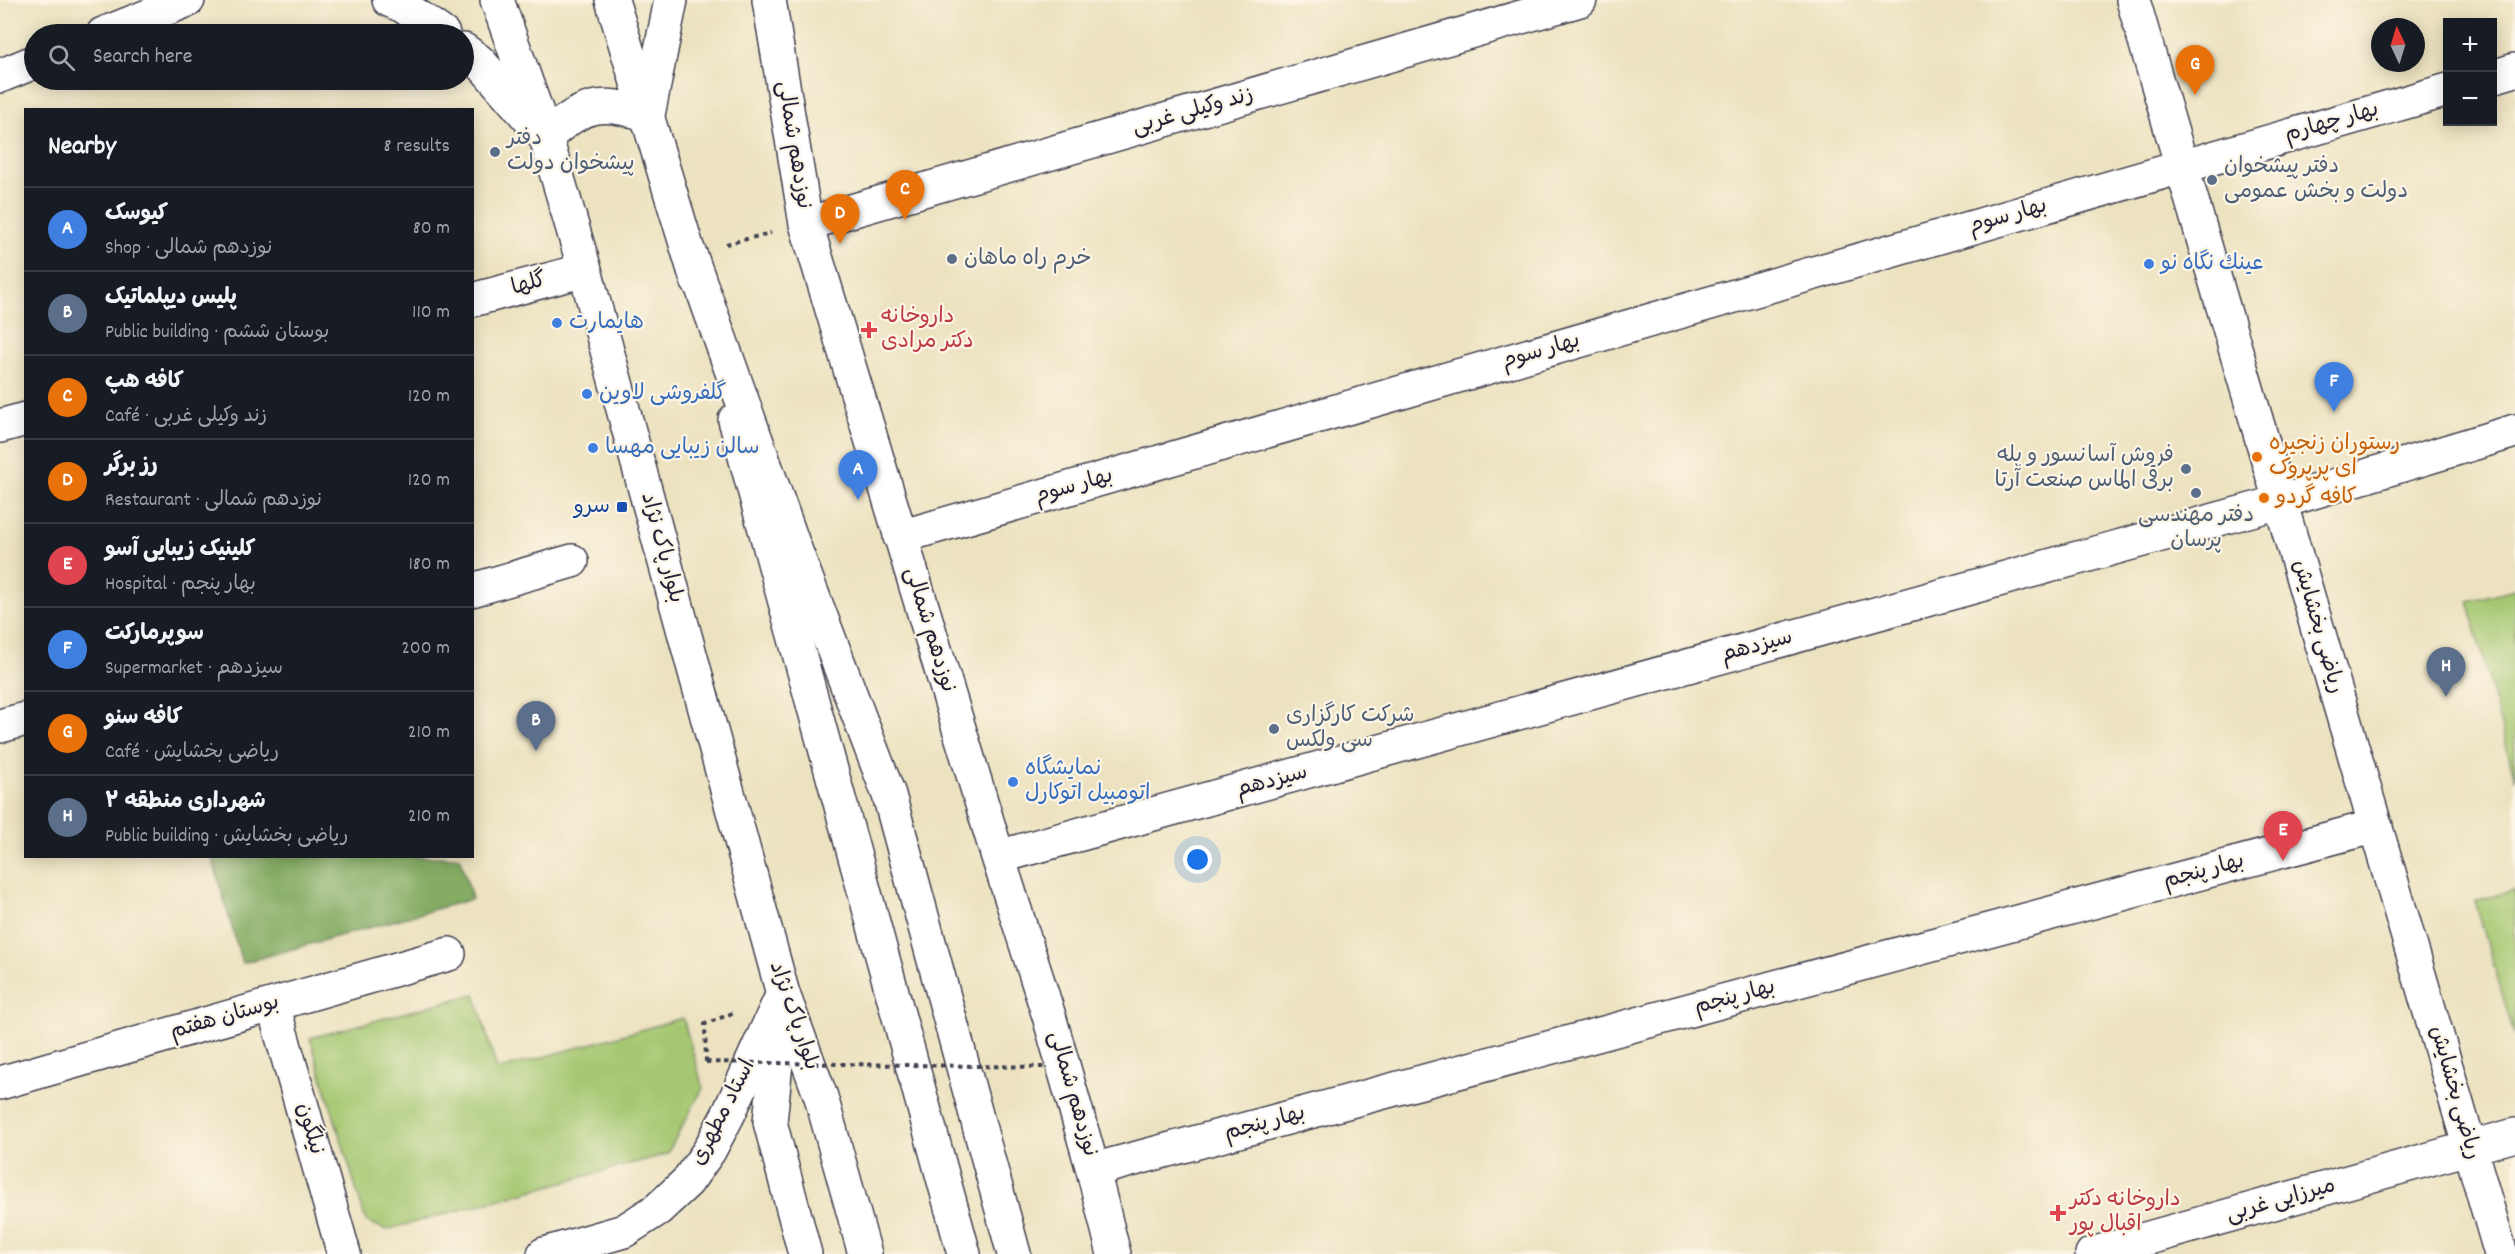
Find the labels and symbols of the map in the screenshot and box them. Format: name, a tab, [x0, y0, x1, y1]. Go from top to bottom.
north arrow	[2371, 18, 2425, 72]
pin: G	[2176, 46, 2214, 95]
street label: نوزدهم شمالی	[768, 79, 818, 211]
street label: زند وکیلی غربی	[1129, 80, 1257, 144]
street label: بهار چهارم	[2281, 95, 2383, 151]
place label: دفتر پیشخوان دولت	[505, 124, 635, 180]
marker: دفتر پیشخوان دولت	[488, 145, 502, 159]
place label: دفتر پیشخوان دولت و بخش عمومی	[2224, 152, 2408, 208]
pin: C	[886, 170, 924, 220]
marker: دفتر پیشخوان دولت و بخش عمومی	[2205, 173, 2219, 187]
street label: بهار سوم	[1965, 191, 2051, 243]
pin: D	[820, 194, 860, 244]
place label: خرم راه ماهان	[964, 244, 1092, 275]
place label: عينك نگاه نو	[2159, 249, 2264, 280]
marker: خرم راه ماهان	[945, 252, 959, 266]
marker: عينك نگاه نو	[2142, 257, 2156, 271]
street label: گلها	[508, 265, 550, 305]
place label: داروخانه دکتر مرادی	[881, 302, 974, 358]
place label: هایمارت	[569, 308, 644, 339]
marker: هایمارت	[550, 316, 564, 330]
marker: داروخانه دکتر مرادی	[862, 323, 876, 337]
street label: بهار سوم	[1498, 326, 1584, 378]
pin: F	[2314, 362, 2354, 412]
place label: گلفروشی لاوین	[599, 379, 726, 410]
marker: گلفروشی لاوین	[580, 387, 594, 401]
place label: رستوران زنجیره ای پرپروک	[2269, 429, 2400, 485]
place label: سالن زیبایی مهسا	[605, 433, 759, 464]
marker: سالن زیبایی مهسا	[586, 441, 600, 455]
place label: فروش آسانسور و پله برقی الماس صنعت آرتا	[1994, 441, 2174, 497]
pin: A	[838, 450, 878, 500]
marker: رستوران زنجیره ای پرپروک	[2250, 450, 2264, 464]
street label: بهار سوم	[1031, 461, 1117, 513]
marker: فروش آسانسور و پله برقی الماس صنعت آرتا	[2179, 462, 2193, 476]
place label: کافه گردو	[2274, 483, 2357, 514]
marker: دفتر مهندسی پرسان	[2189, 486, 2203, 500]
street label: بلوار پاک نژاد	[631, 489, 691, 607]
marker: کافه گردو	[2257, 491, 2271, 505]
place label: سرو	[572, 492, 610, 523]
marker: سرو	[615, 500, 629, 514]
place label: دفتر مهندسی پرسان	[2138, 501, 2254, 557]
street label: ریاضی بخشایش	[2283, 556, 2351, 698]
street label: نوزدهم شمالی	[895, 564, 963, 696]
street label: سیزدهم	[1718, 623, 1796, 671]
pin: H	[2426, 648, 2466, 697]
place label: شرکت کارگزاری سی ولکس	[1286, 701, 1414, 757]
pin: B	[516, 702, 556, 751]
marker: شرکت کارگزاری سی ولکس	[1267, 722, 1281, 736]
place label: نمایشگاه اتومبیل اتوکارل	[1025, 754, 1151, 810]
street label: سیزدهم	[1233, 758, 1311, 806]
marker: نمایشگاه اتومبیل اتوکارل	[1006, 775, 1020, 789]
pin: E	[2264, 812, 2302, 861]
your location	[1183, 845, 1212, 874]
street label: بهار پنجم	[2160, 846, 2248, 898]
street label: بلوار پاک نژاد	[760, 957, 826, 1075]
street label: بهار پنجم	[1691, 972, 1779, 1024]
street label: بوستان هفتم	[167, 988, 283, 1048]
street label: ریاضی بخشایش	[2420, 1022, 2488, 1164]
street label: نوزدهم شمالی	[1039, 1028, 1105, 1160]
street label: استاد مطهری	[684, 1054, 764, 1172]
street label: بهار پنجم	[1221, 1098, 1309, 1150]
street label: نیلگون	[287, 1100, 331, 1158]
street label: میرزایی غربی	[2223, 1171, 2339, 1231]
place label: داروخانه دکتر اقبال پور	[2068, 1185, 2181, 1241]
marker: داروخانه دکتر اقبال پور	[2051, 1206, 2065, 1220]

